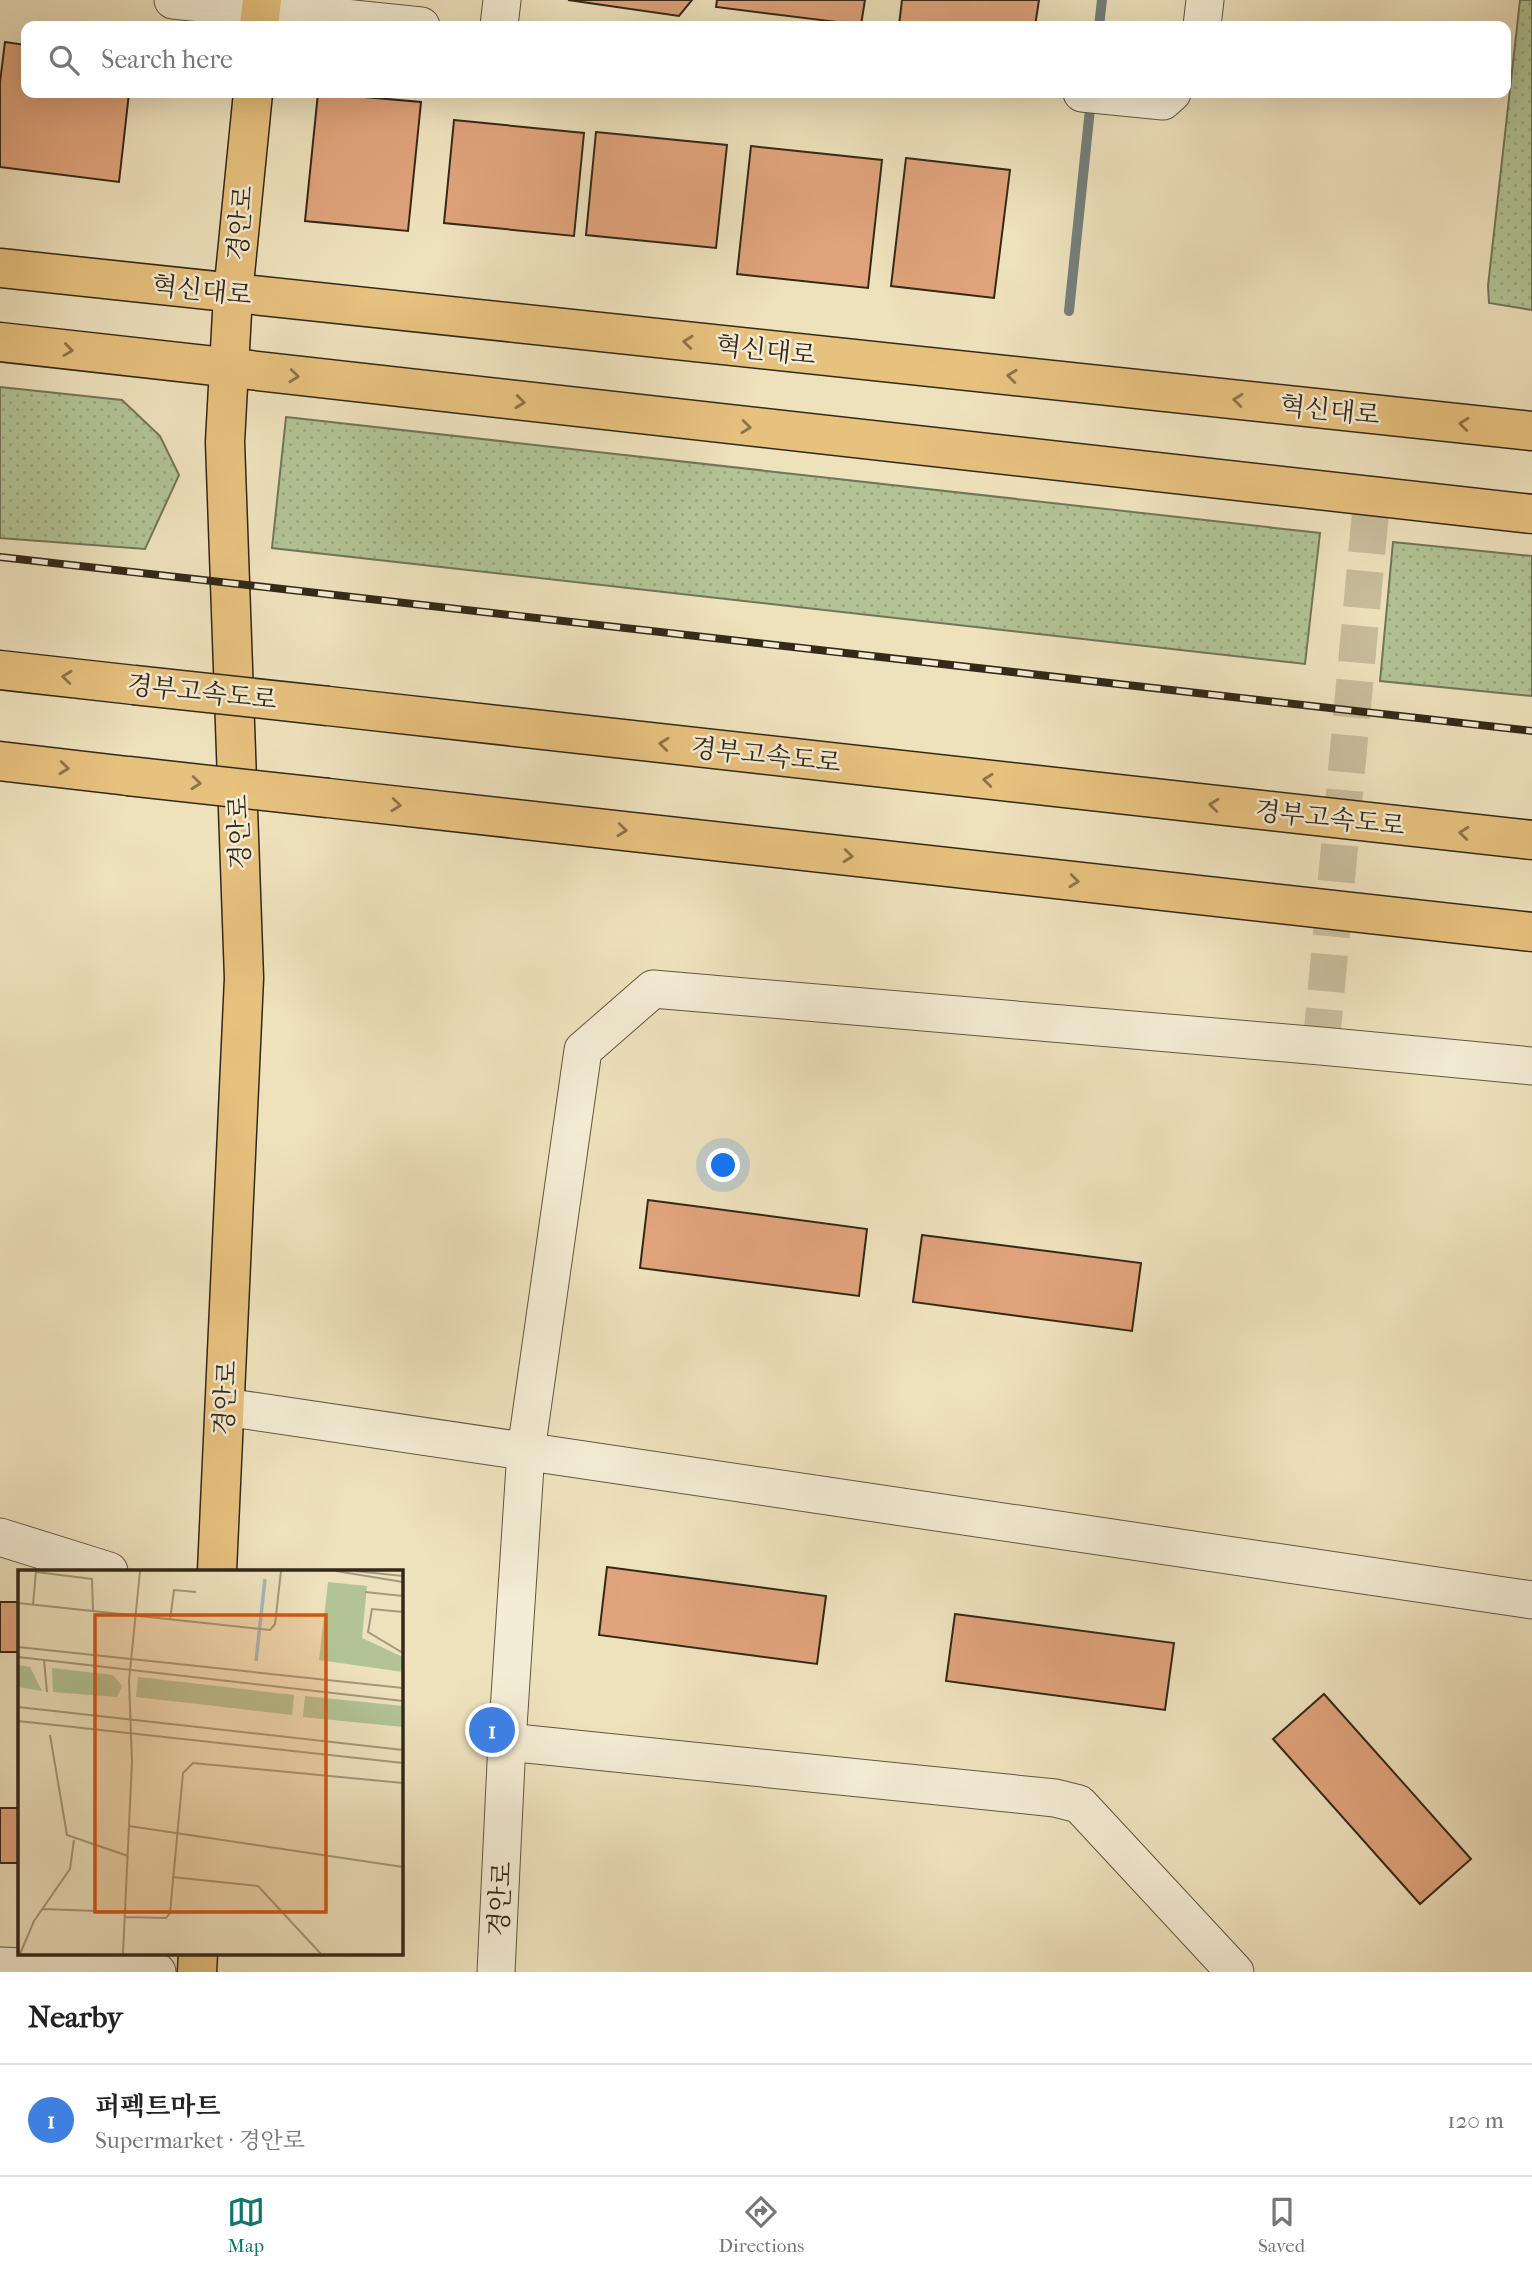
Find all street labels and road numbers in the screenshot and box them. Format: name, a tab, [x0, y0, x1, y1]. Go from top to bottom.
street label: 경안로	[222, 184, 259, 262]
street label: 혁신대로	[150, 270, 254, 311]
street label: 혁신대로	[714, 330, 818, 371]
street label: 혁신대로	[1278, 390, 1382, 431]
street label: 경부고속도로	[125, 669, 279, 716]
street label: 경부고속도로	[689, 732, 843, 779]
street label: 경안로	[223, 794, 256, 870]
street label: 경부고속도로	[1253, 795, 1407, 842]
street label: 경안로	[208, 1360, 243, 1436]
street label: 경안로	[483, 1861, 518, 1937]

